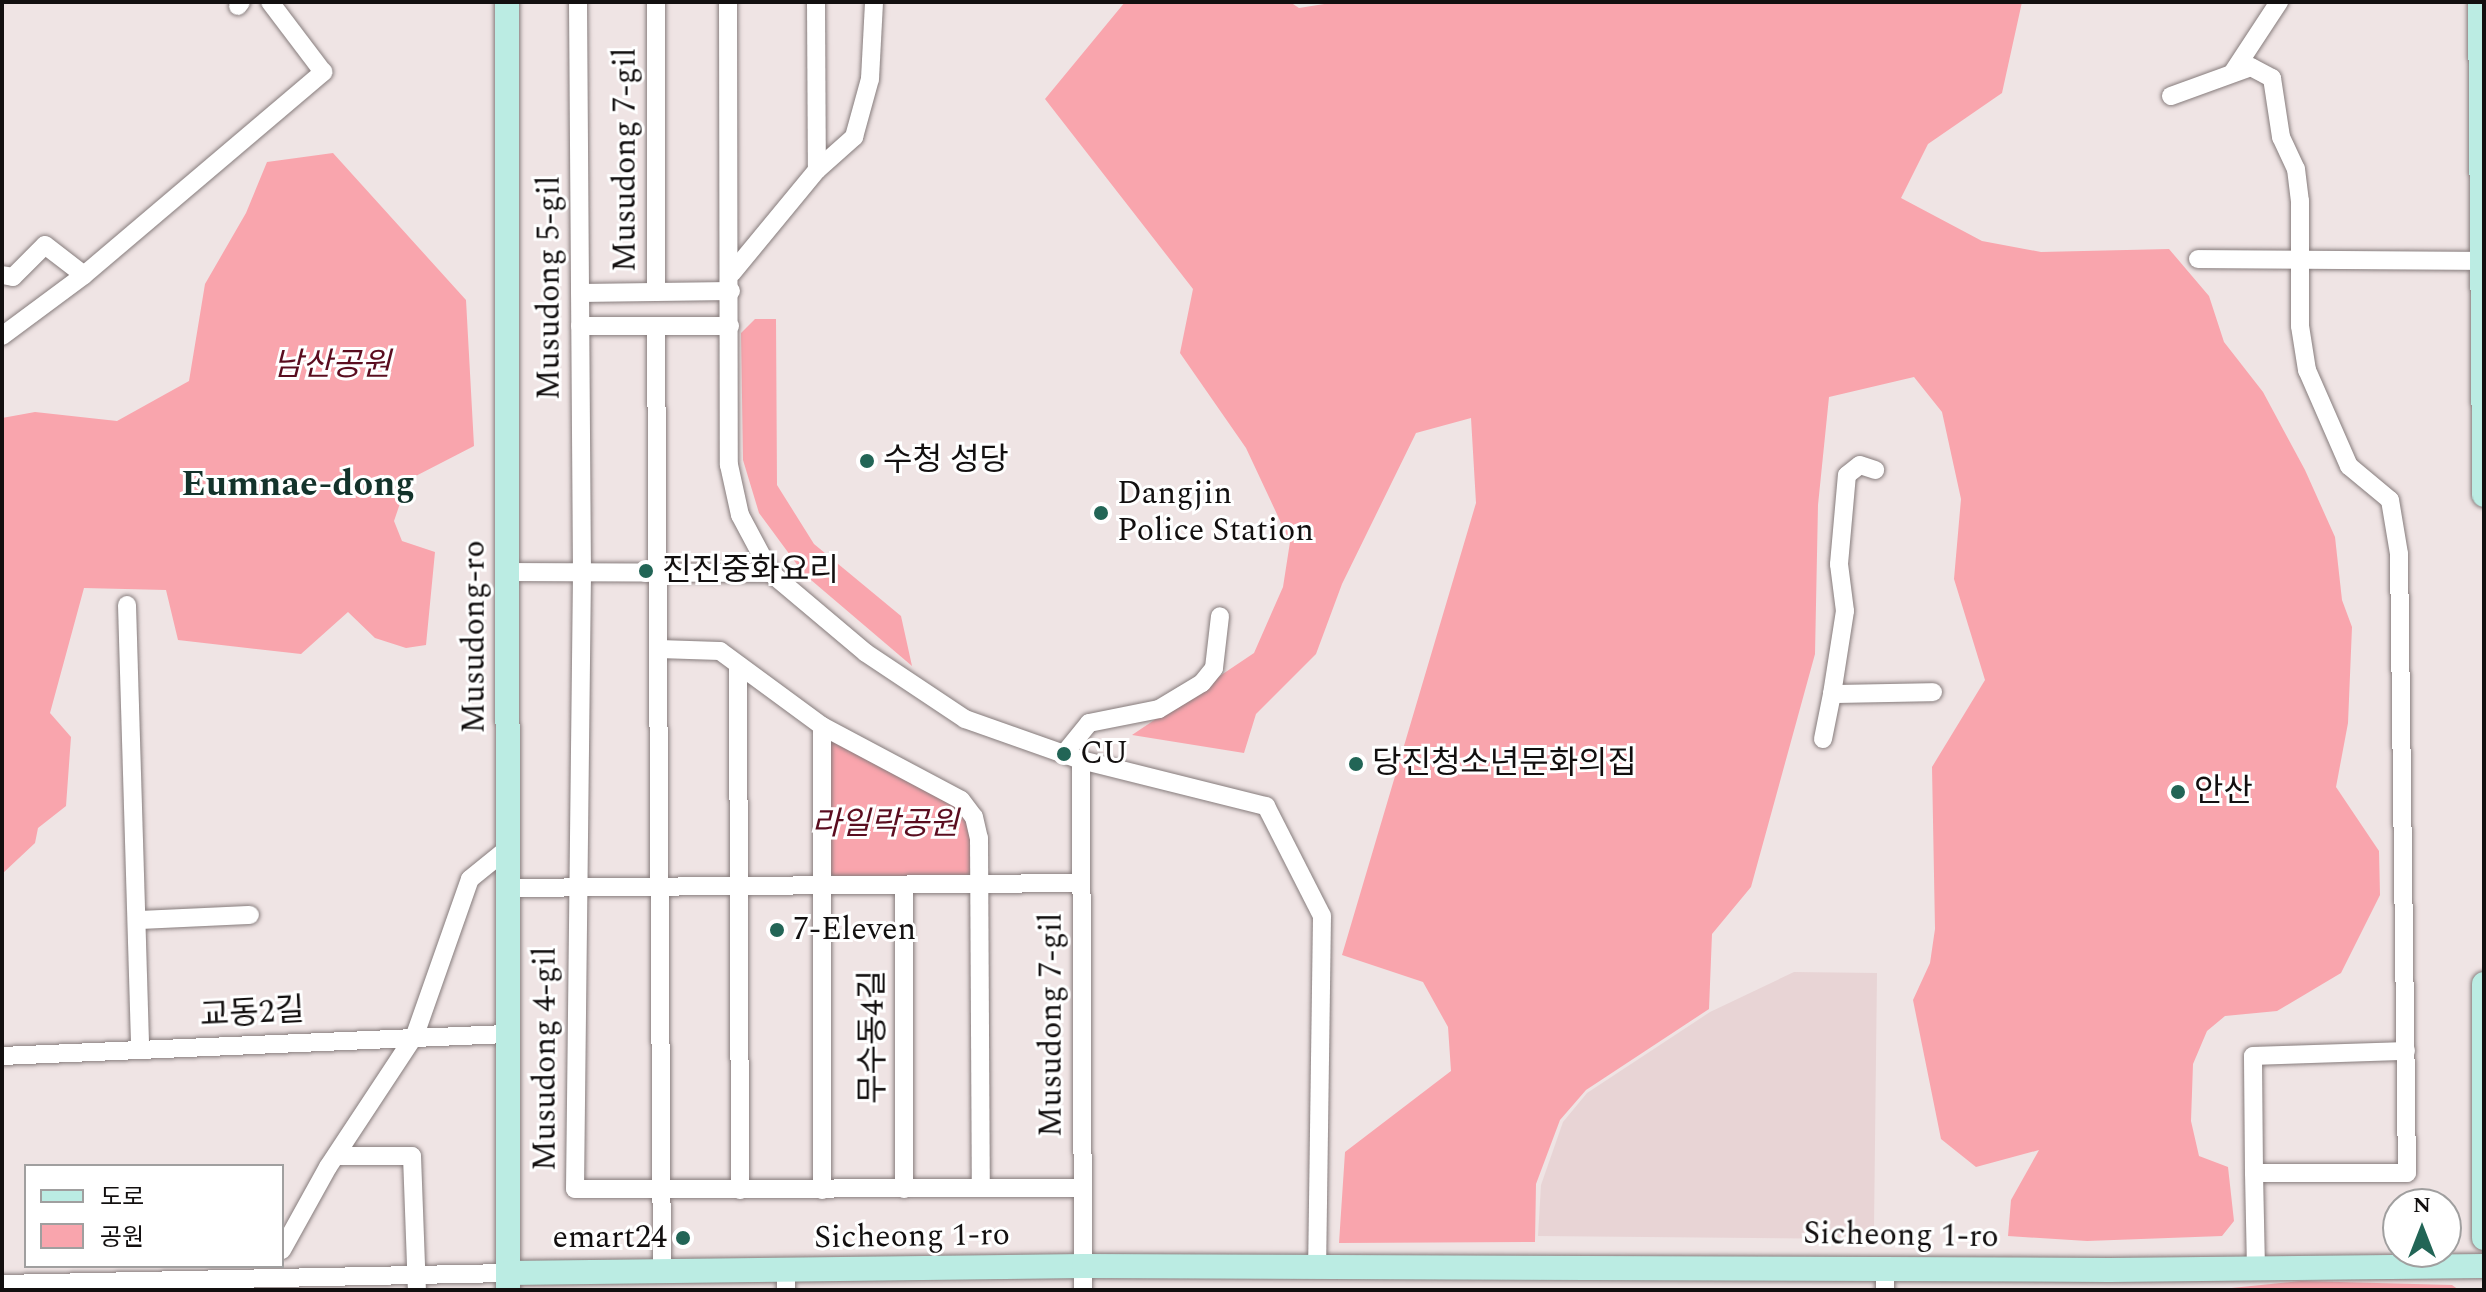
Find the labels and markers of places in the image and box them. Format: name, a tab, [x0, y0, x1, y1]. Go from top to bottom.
place label: 수청 성당	[883, 442, 1009, 480]
marker: 수청 성당	[858, 452, 876, 470]
place label: Dangjin Police Station	[1117, 476, 1314, 551]
marker: Dangjin Police Station	[1092, 504, 1110, 522]
place label: 진진중화요리	[662, 552, 839, 590]
marker: 진진중화요리	[637, 562, 655, 580]
place label: CU	[1080, 735, 1128, 773]
marker: CU	[1055, 745, 1073, 763]
place label: 당진청소년문화의집	[1372, 745, 1637, 783]
marker: 당진청소년문화의집	[1347, 755, 1365, 773]
place label: 안산	[2194, 773, 2253, 811]
marker: 안산	[2169, 783, 2187, 801]
place label: 7-Eleven	[793, 911, 916, 949]
marker: 7-Eleven	[768, 921, 786, 939]
place label: emart24	[552, 1219, 667, 1257]
marker: emart24	[674, 1229, 692, 1247]

